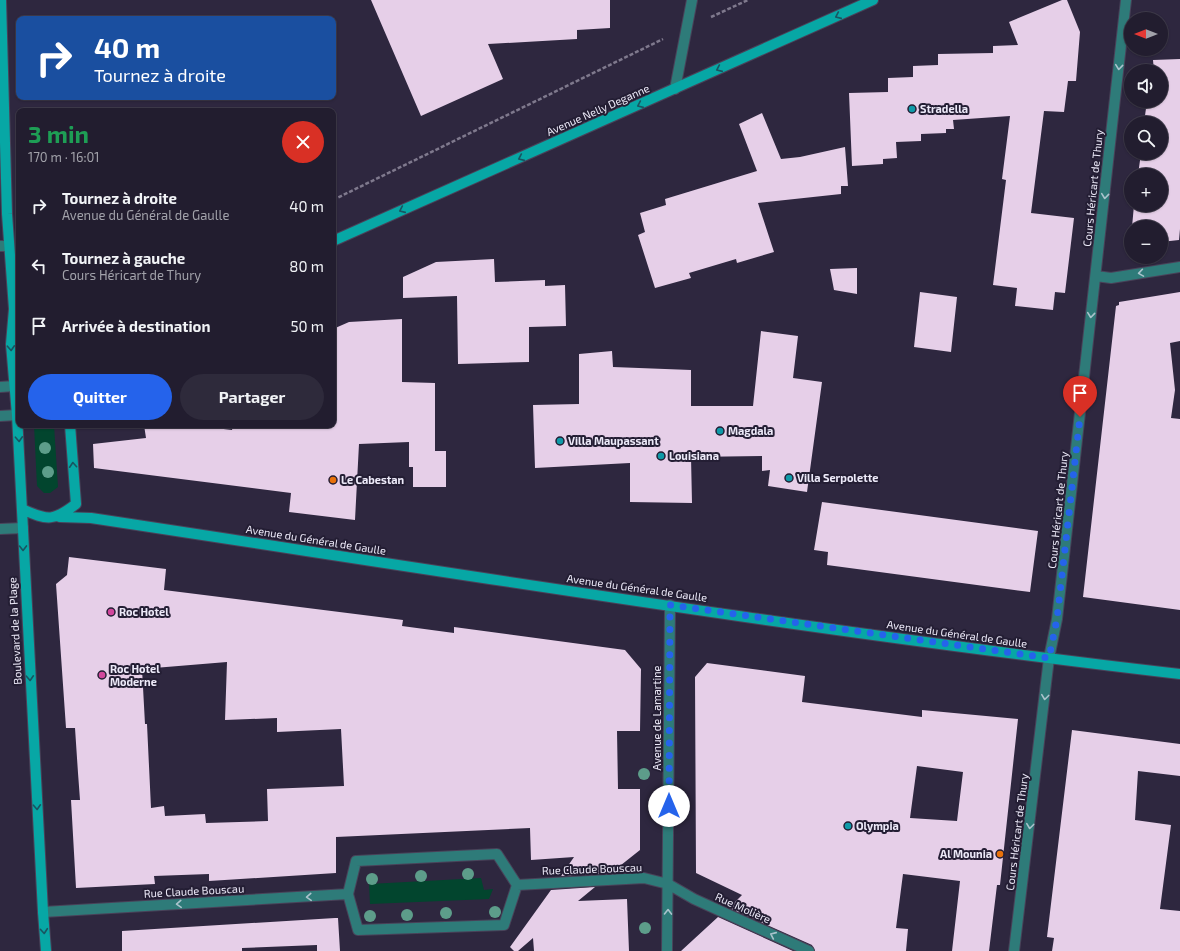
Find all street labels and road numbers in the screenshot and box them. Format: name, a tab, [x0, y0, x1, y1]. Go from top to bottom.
street label: Avenue Nelly Deganne	[544, 81, 651, 138]
street label: Cours Héricart de Thury	[1080, 129, 1105, 247]
street label: Cours Héricart de Thury	[1045, 451, 1070, 569]
street label: Avenue du Général de Gaulle	[245, 522, 387, 557]
street label: Avenue du Général de Gaulle	[566, 571, 708, 604]
street label: Boulevard de la Plage	[5, 577, 24, 685]
street label: Avenue du Général de Gaulle	[886, 617, 1028, 650]
street label: Avenue de Lamartine	[650, 665, 663, 770]
street label: Cours Héricart de Thury	[1003, 773, 1030, 891]
street label: Rue Claude Bouscau	[542, 860, 642, 877]
street label: Rue Claude Bouscau	[143, 881, 245, 900]
street label: Rue Molière	[713, 890, 773, 926]

